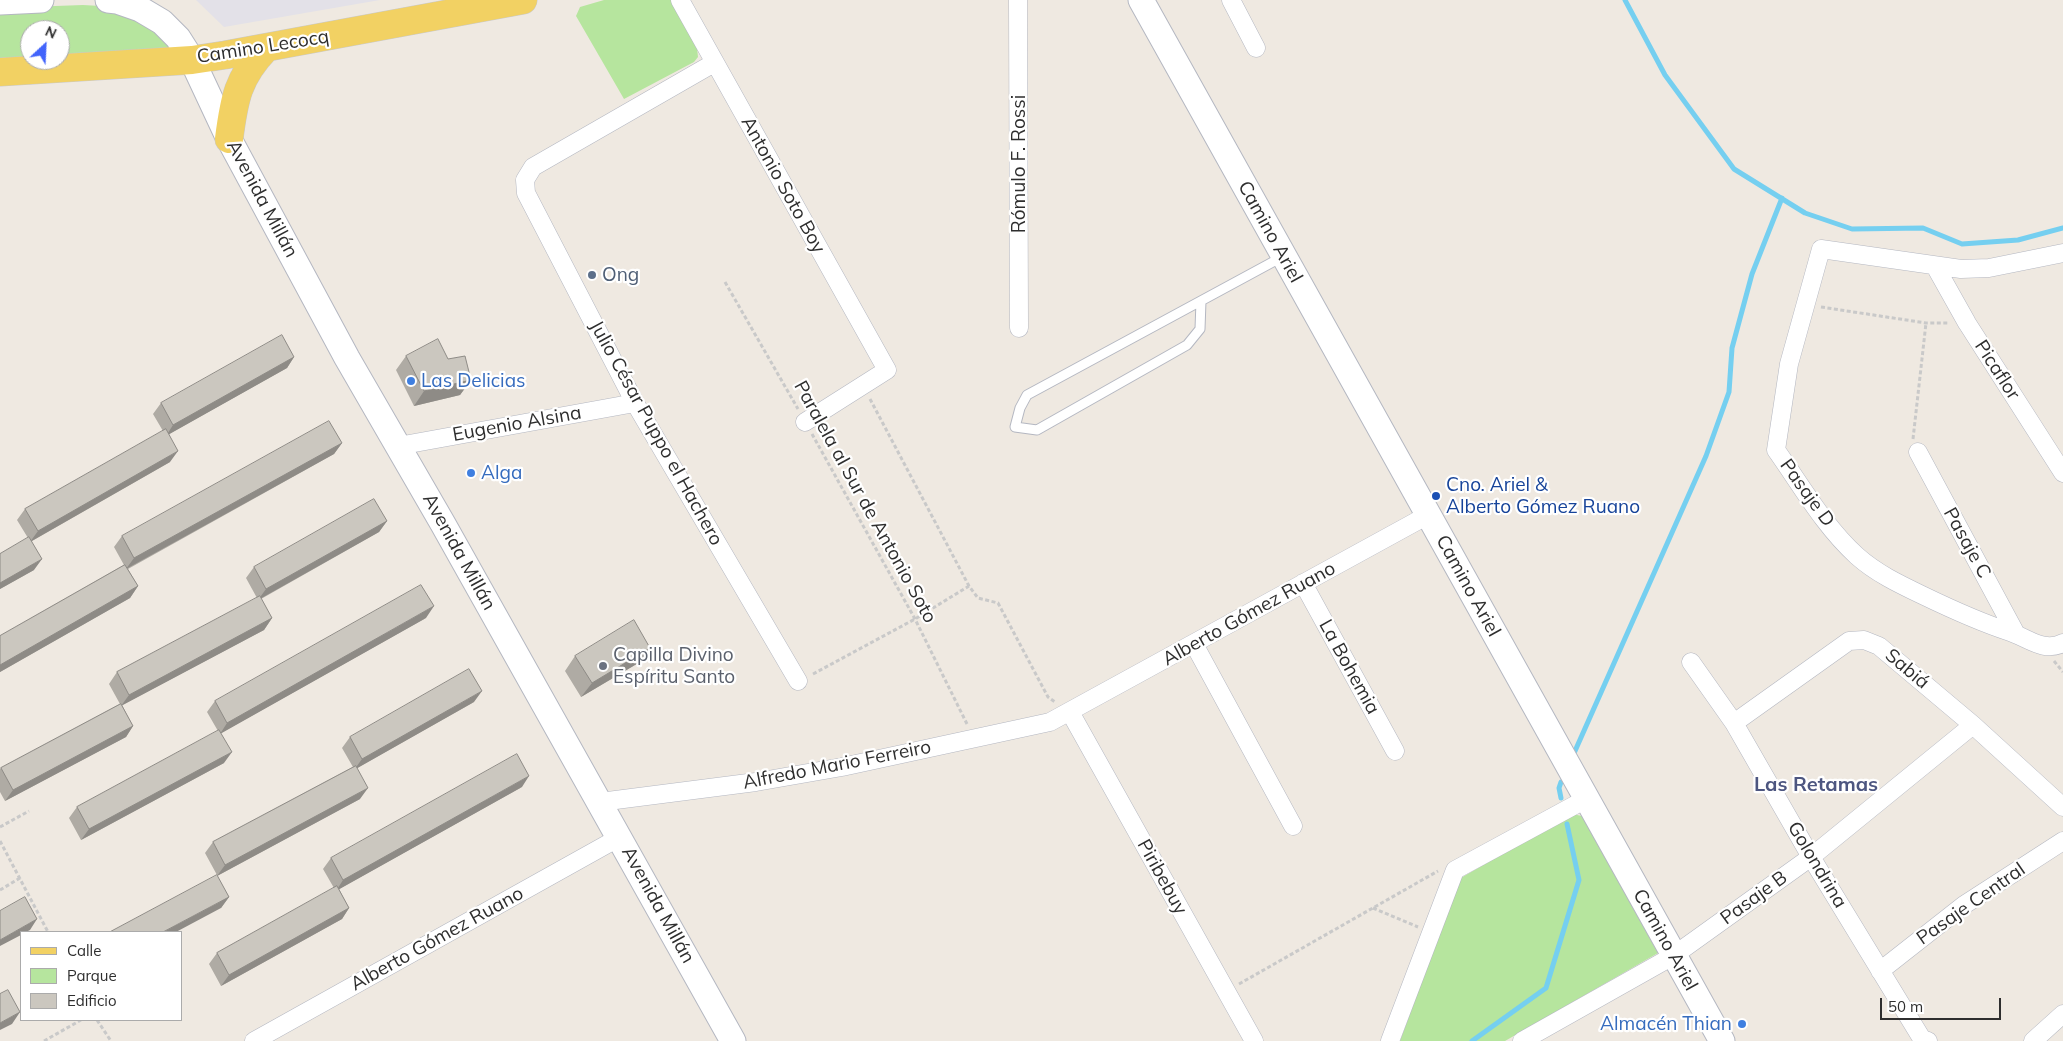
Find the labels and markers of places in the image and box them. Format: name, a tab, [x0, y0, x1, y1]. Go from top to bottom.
place label: Ong	[602, 264, 639, 286]
marker: Ong	[586, 269, 598, 281]
place label: Las Delicias	[421, 370, 525, 392]
marker: Las Delicias	[405, 375, 417, 387]
place label: Alga	[481, 462, 522, 484]
marker: Alga	[465, 467, 477, 479]
place label: Cno. Ariel & Alberto Gómez Ruano	[1446, 474, 1640, 518]
marker: Cno. Ariel & Alberto Gómez Ruano	[1430, 490, 1442, 502]
place label: Capilla Divino Espíritu Santo	[613, 644, 735, 688]
marker: Capilla Divino Espíritu Santo	[597, 660, 609, 672]
place label: Almacén Thian	[1600, 1013, 1732, 1035]
marker: Almacén Thian	[1736, 1018, 1748, 1030]

